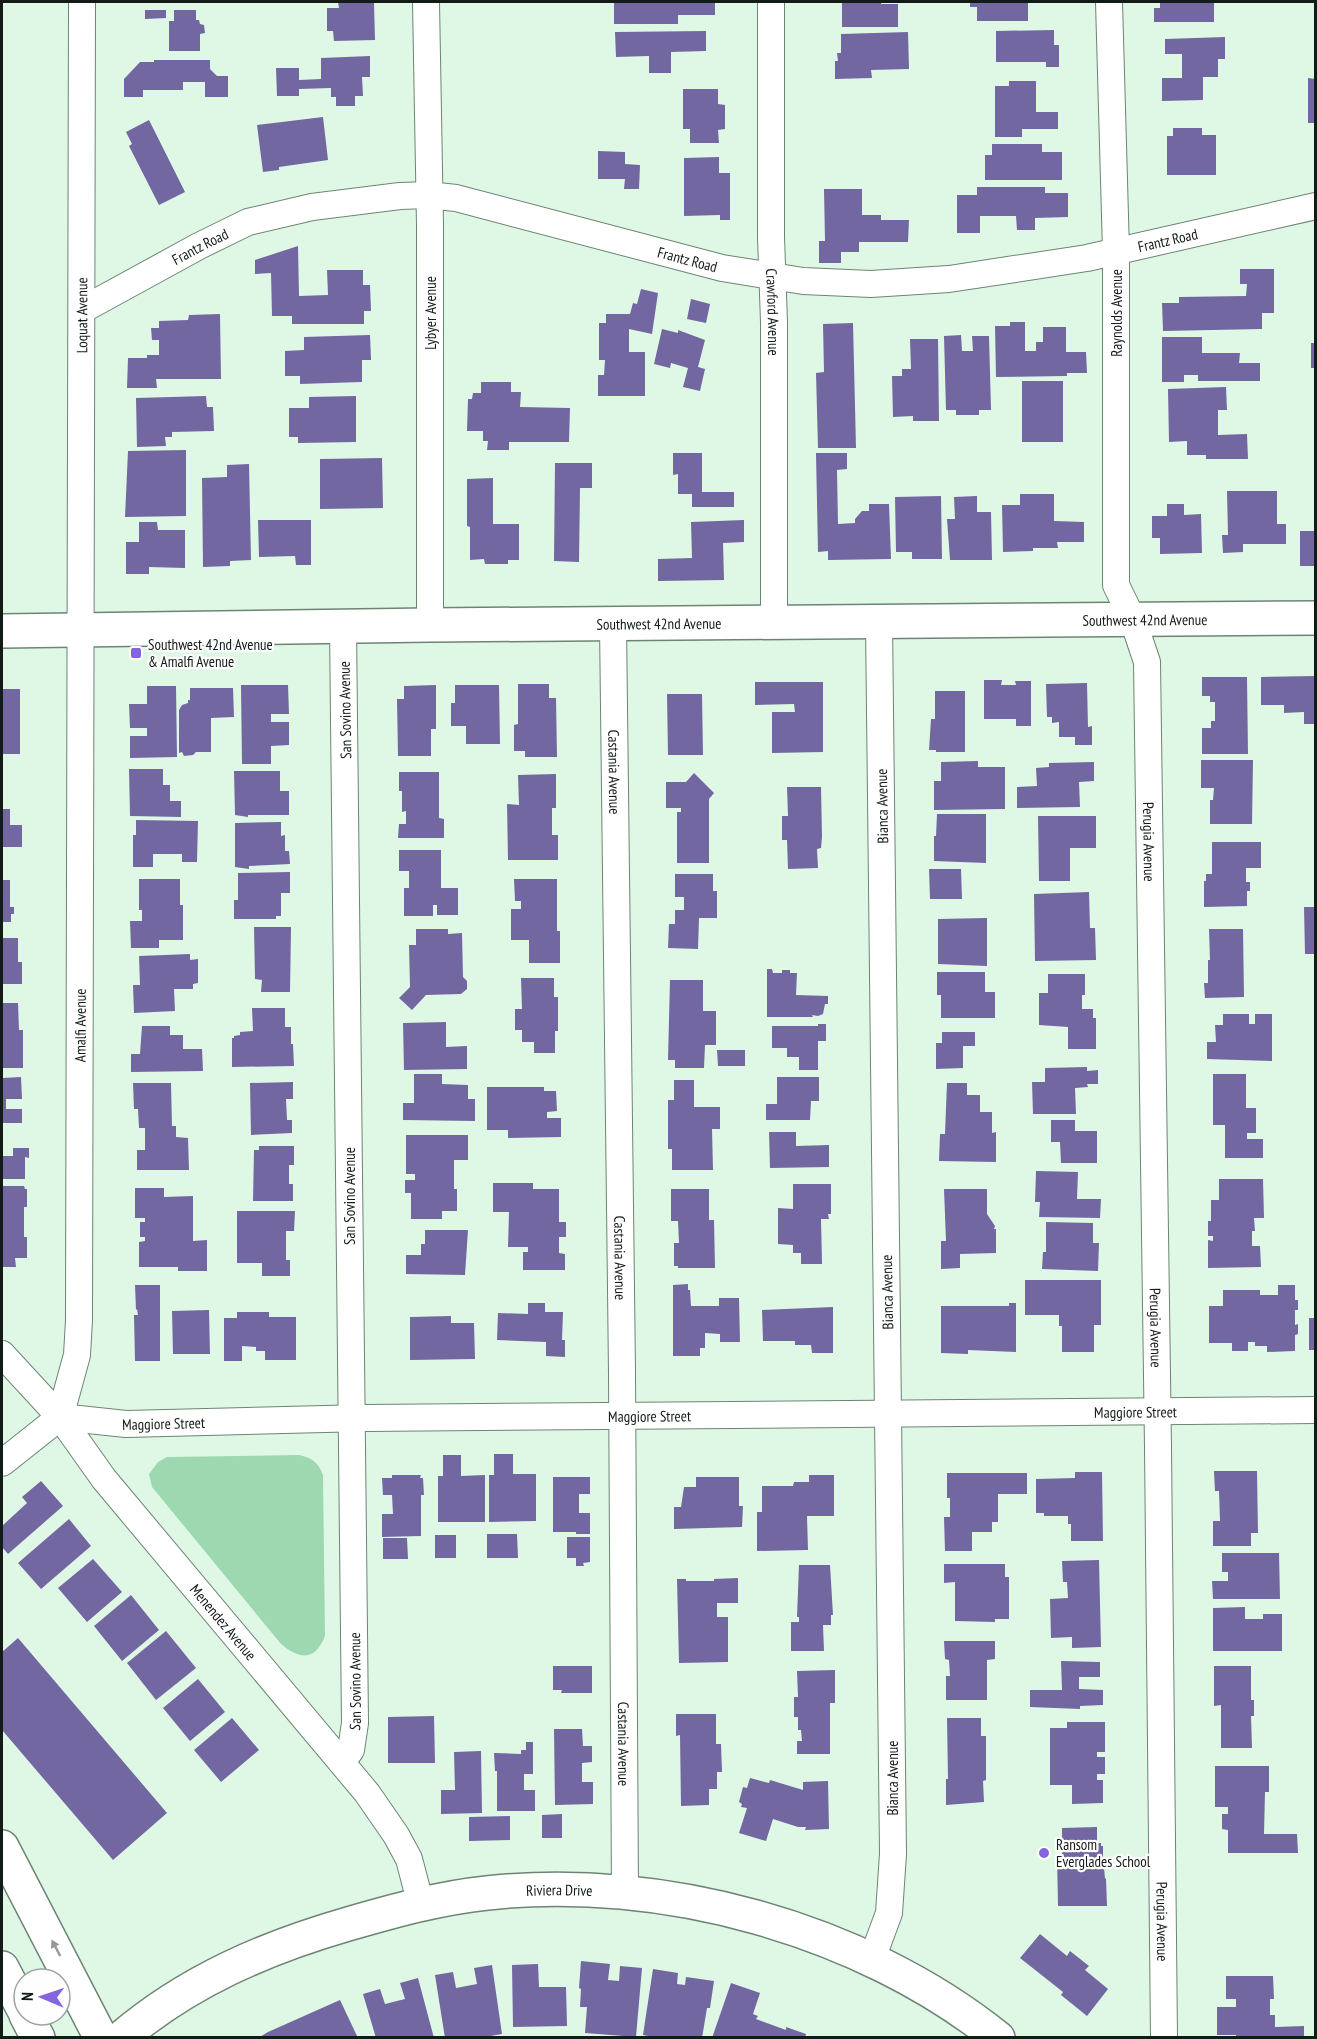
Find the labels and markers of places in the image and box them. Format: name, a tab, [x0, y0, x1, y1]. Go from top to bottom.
place label: Southwest 42nd Avenue & Amalfi Avenue	[148, 635, 273, 671]
marker: Southwest 42nd Avenue & Amalfi Avenue	[129, 646, 143, 660]
place label: Ransom Everglades School	[1056, 1835, 1151, 1871]
marker: Ransom Everglades School	[1037, 1846, 1051, 1860]

